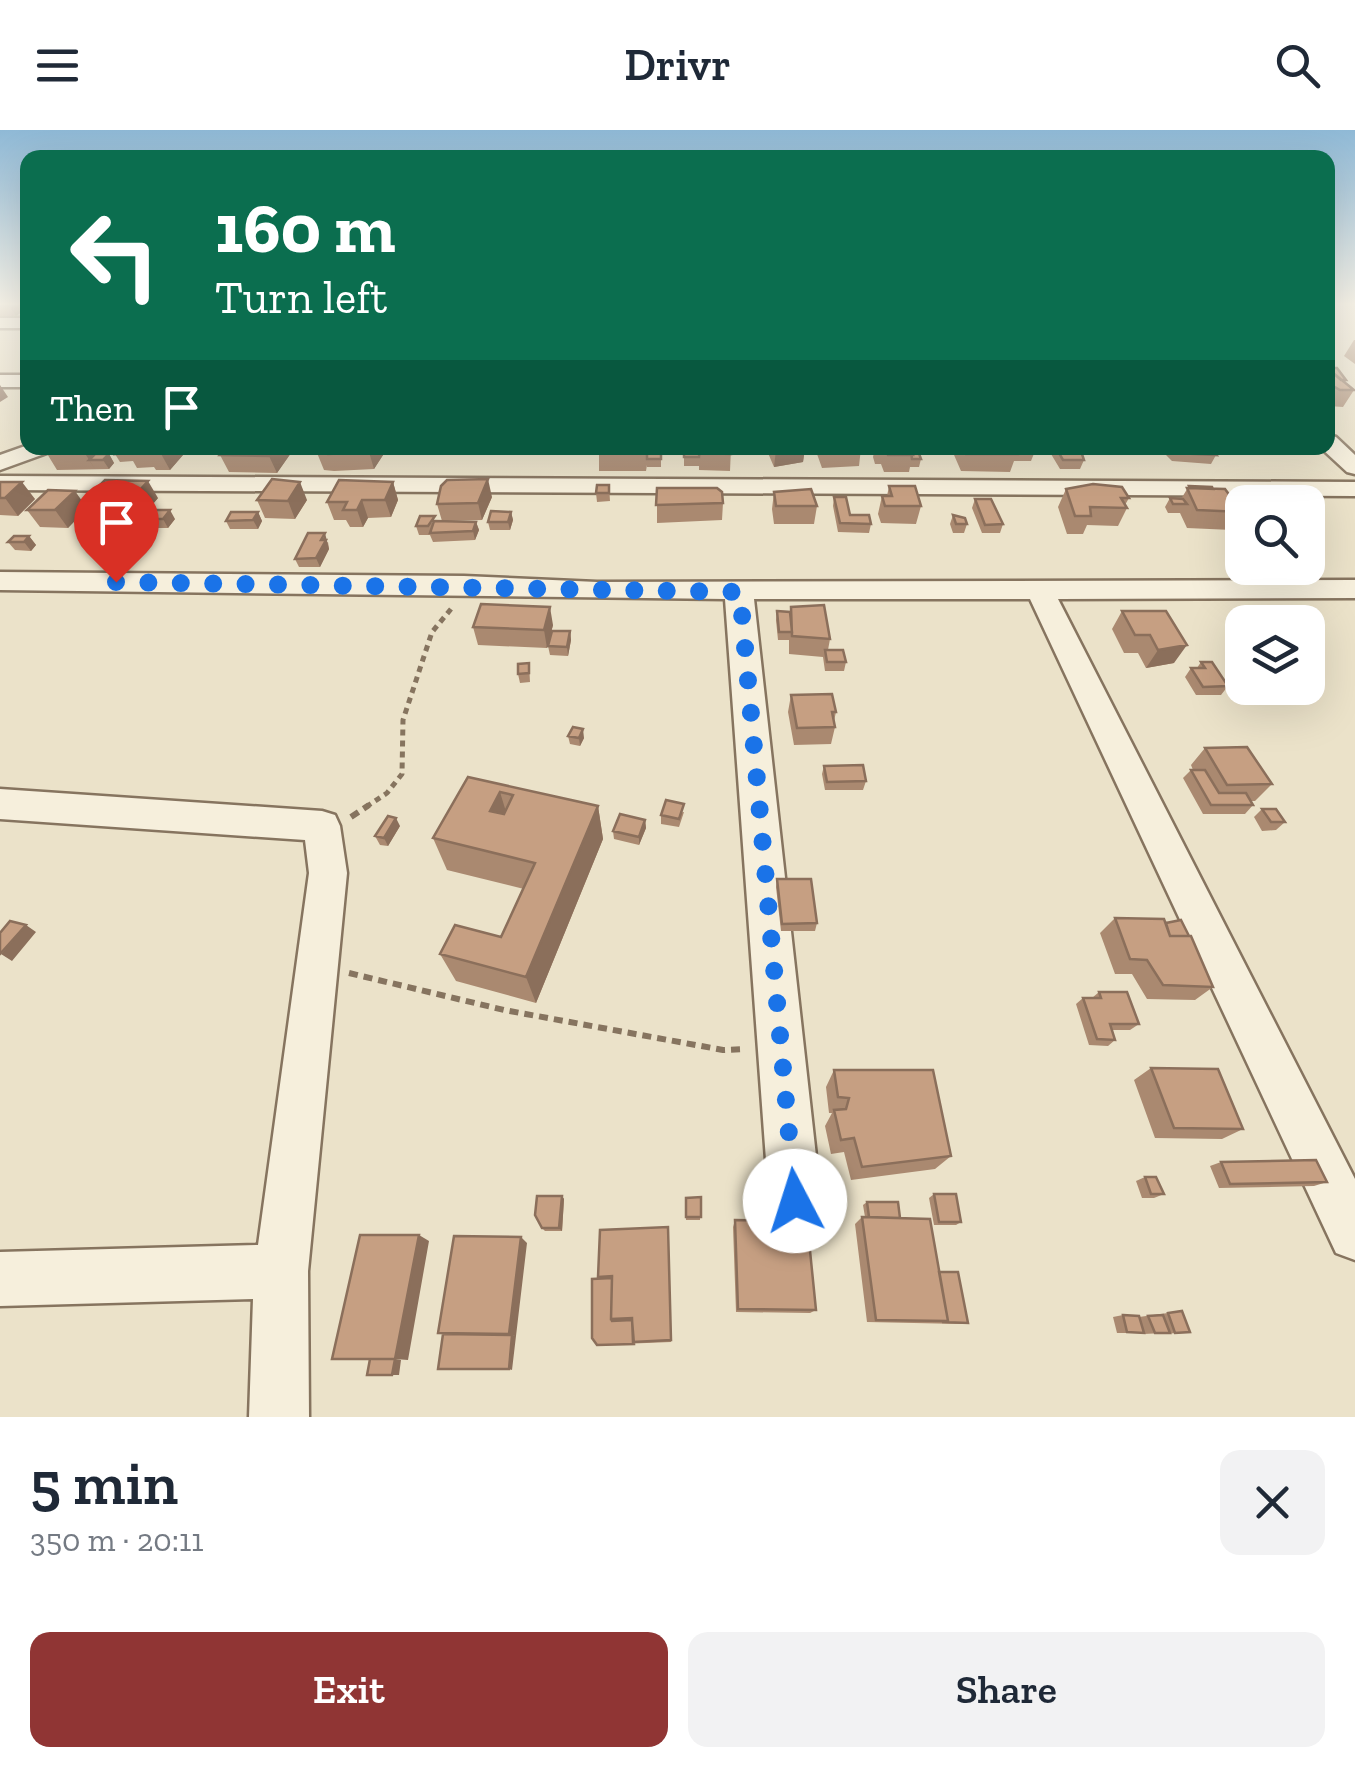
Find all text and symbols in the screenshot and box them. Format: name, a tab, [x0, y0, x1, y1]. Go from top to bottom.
icon: menu	[30, 38, 85, 93]
text: Drivr	[624, 38, 731, 92]
icon: search	[1270, 38, 1325, 93]
text: 160 m	[215, 186, 396, 270]
icon: left	[50, 190, 180, 320]
text: Turn left	[215, 271, 387, 325]
icon: arrive	[154, 380, 209, 435]
text: Then	[50, 385, 134, 431]
pin	[74, 480, 159, 583]
map controls	[1225, 485, 1325, 705]
button: search	[1225, 485, 1325, 585]
icon: arrive	[89, 495, 144, 550]
button: layers	[1225, 605, 1325, 705]
position arrow	[743, 1149, 847, 1253]
text: 5 min	[30, 1447, 178, 1519]
button: close	[1220, 1450, 1325, 1555]
text: 350 m · 20:11	[30, 1521, 204, 1559]
button: Exit	[30, 1632, 668, 1747]
button: Share	[688, 1632, 1325, 1747]

